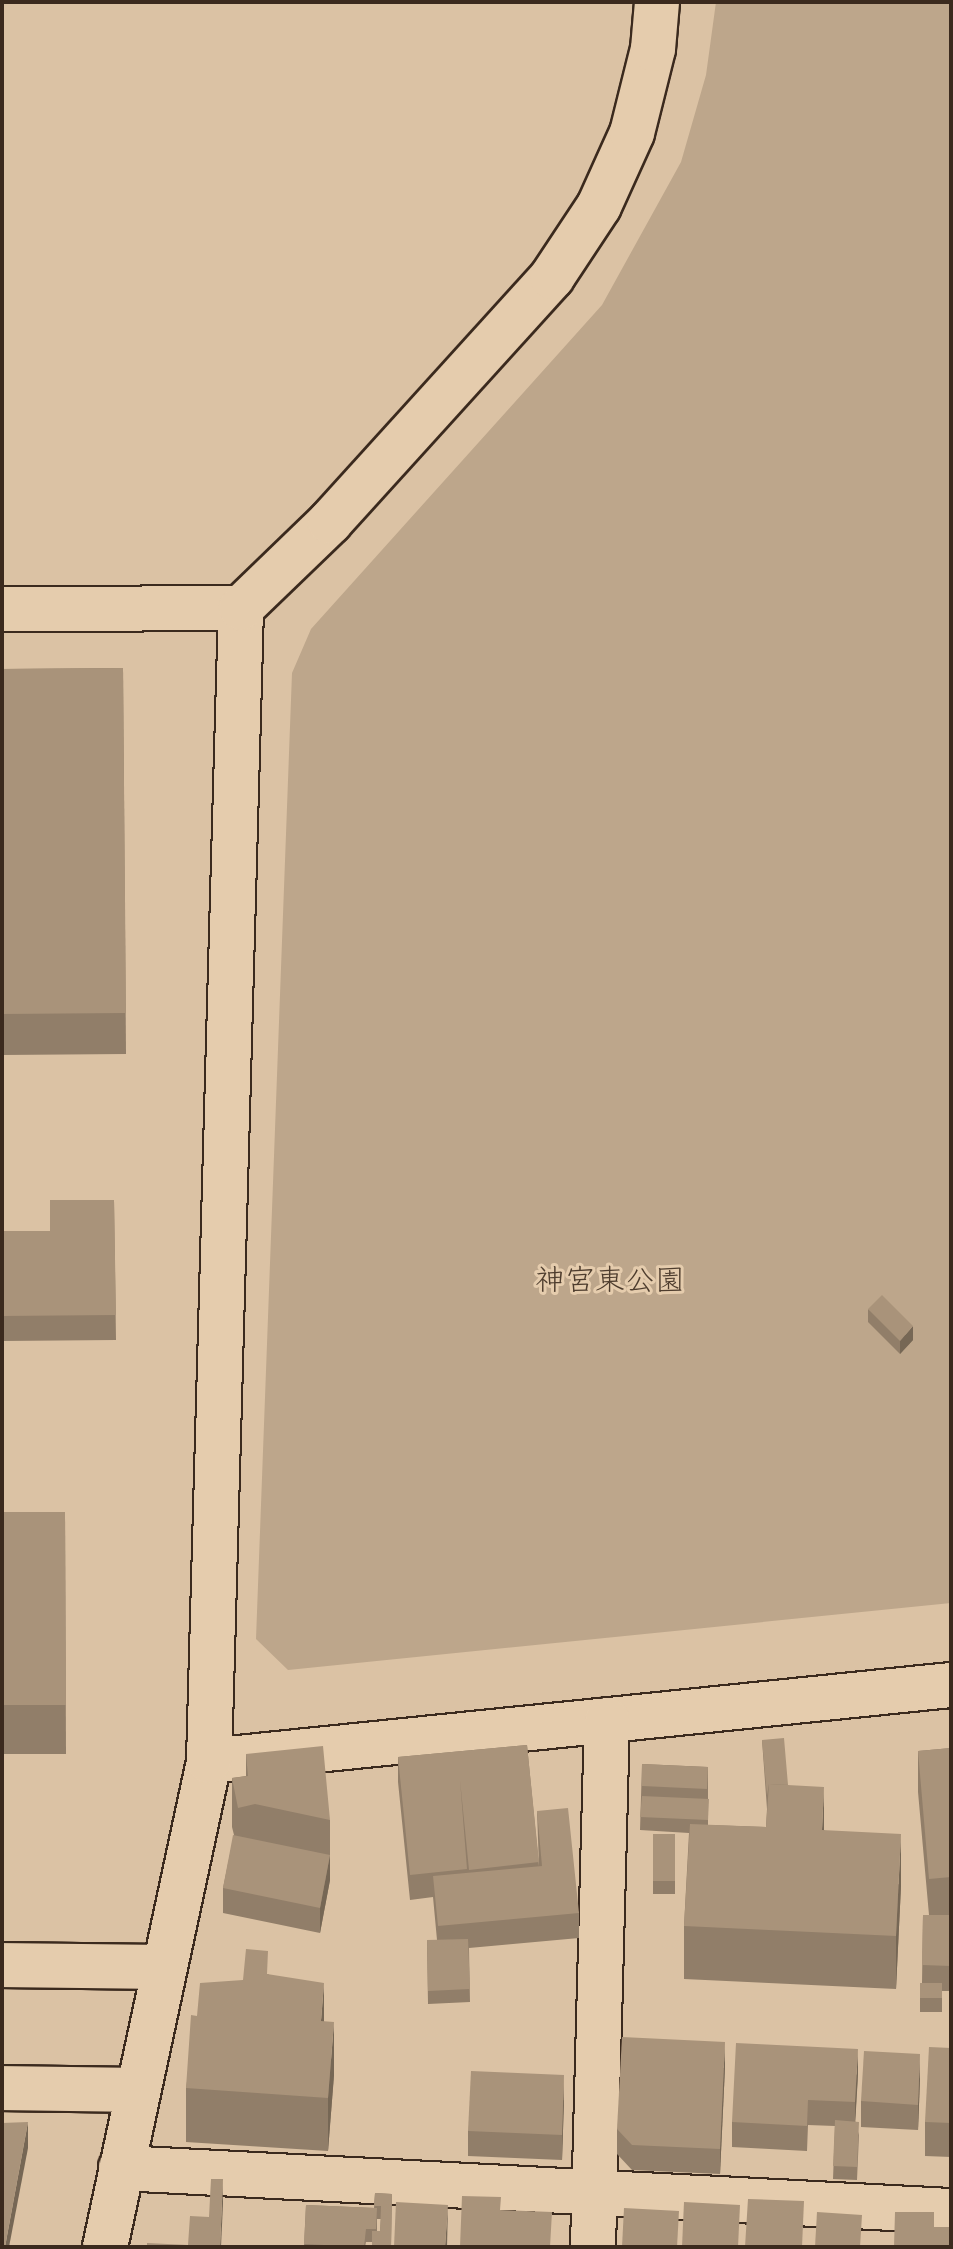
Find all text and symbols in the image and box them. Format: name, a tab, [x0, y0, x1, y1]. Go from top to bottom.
park label: 神宮東公園	[535, 1267, 685, 1303]

